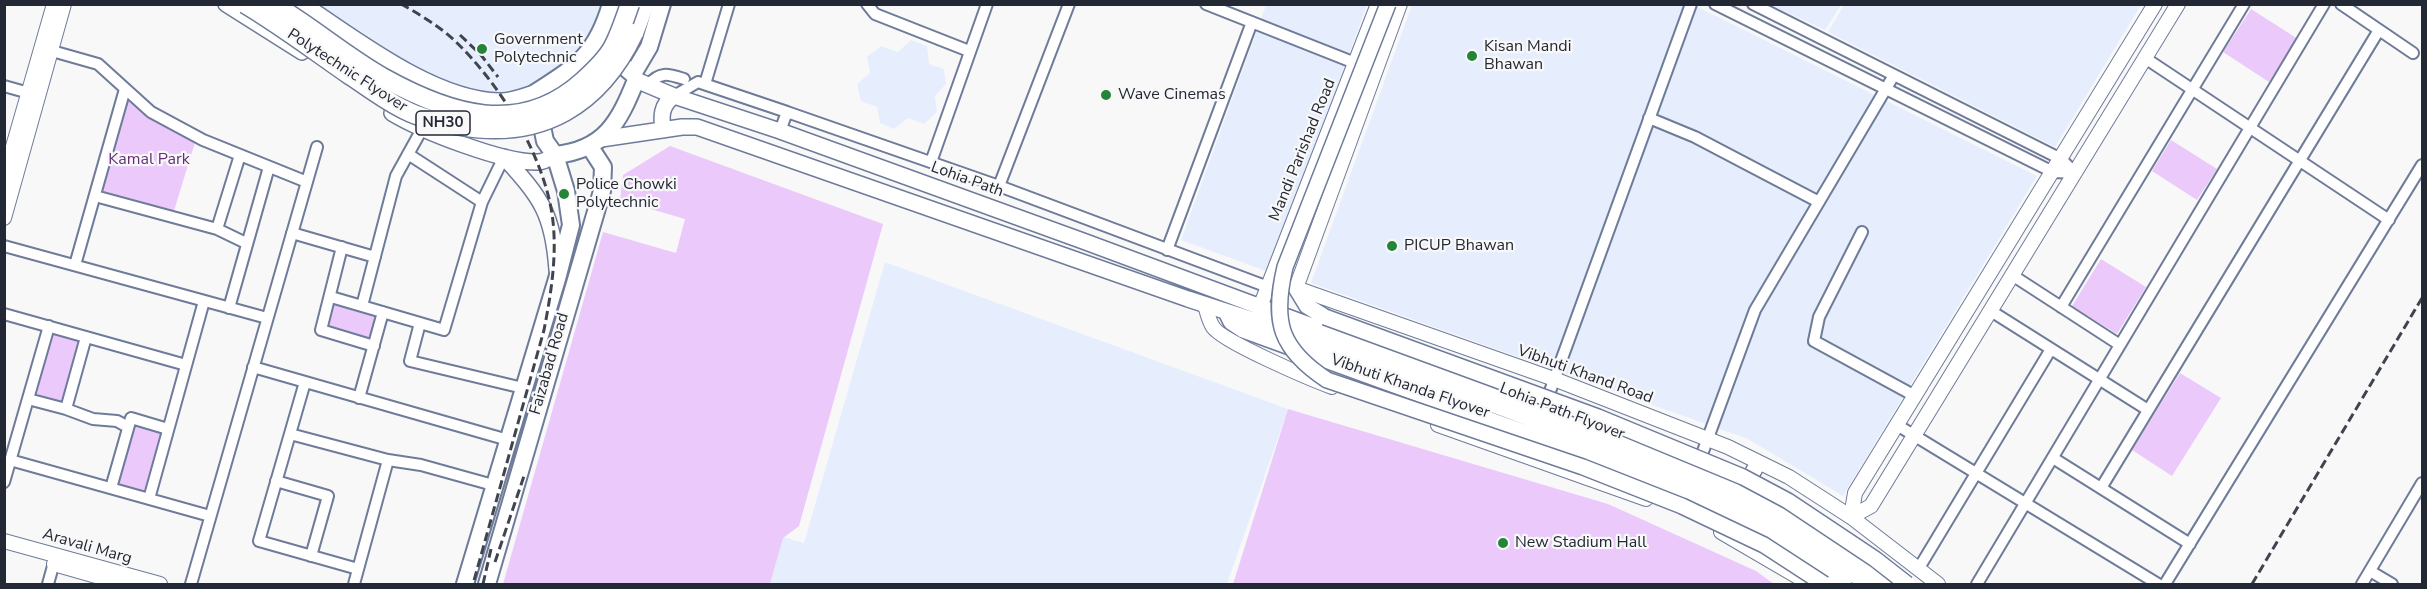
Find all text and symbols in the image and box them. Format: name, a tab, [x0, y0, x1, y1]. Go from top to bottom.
street label: Polytechnic Flyover	[283, 25, 411, 117]
place label: Government Polytechnic	[494, 30, 583, 68]
place label: Kisan Mandi Bhawan	[1484, 37, 1571, 75]
marker: Government Polytechnic	[475, 42, 489, 56]
marker: Kisan Mandi Bhawan	[1465, 49, 1479, 63]
street label: Mandi Parishad Road	[1266, 76, 1340, 224]
place label: Wave Cinemas	[1118, 85, 1226, 105]
marker: Wave Cinemas	[1099, 88, 1113, 102]
road number: NH30	[416, 111, 470, 135]
park label: Kamal Park	[108, 150, 190, 170]
street label: Lohia Path	[928, 158, 1006, 202]
place label: Police Chowki Polytechnic	[576, 175, 677, 213]
marker: Police Chowki Polytechnic	[557, 187, 571, 201]
place label: PICUP Bhawan	[1404, 236, 1514, 256]
marker: PICUP Bhawan	[1385, 239, 1399, 253]
street label: Faizabad Road	[526, 311, 574, 417]
street label: Vibhuti Khand Road	[1515, 342, 1655, 408]
street label: Vibhuti Khanda Flyover	[1328, 351, 1492, 423]
street label: Lohia Path Flyover	[1497, 379, 1627, 445]
street label: Aravali Marg	[40, 525, 134, 569]
place label: New Stadium Hall	[1515, 533, 1647, 553]
marker: New Stadium Hall	[1496, 536, 1510, 550]

